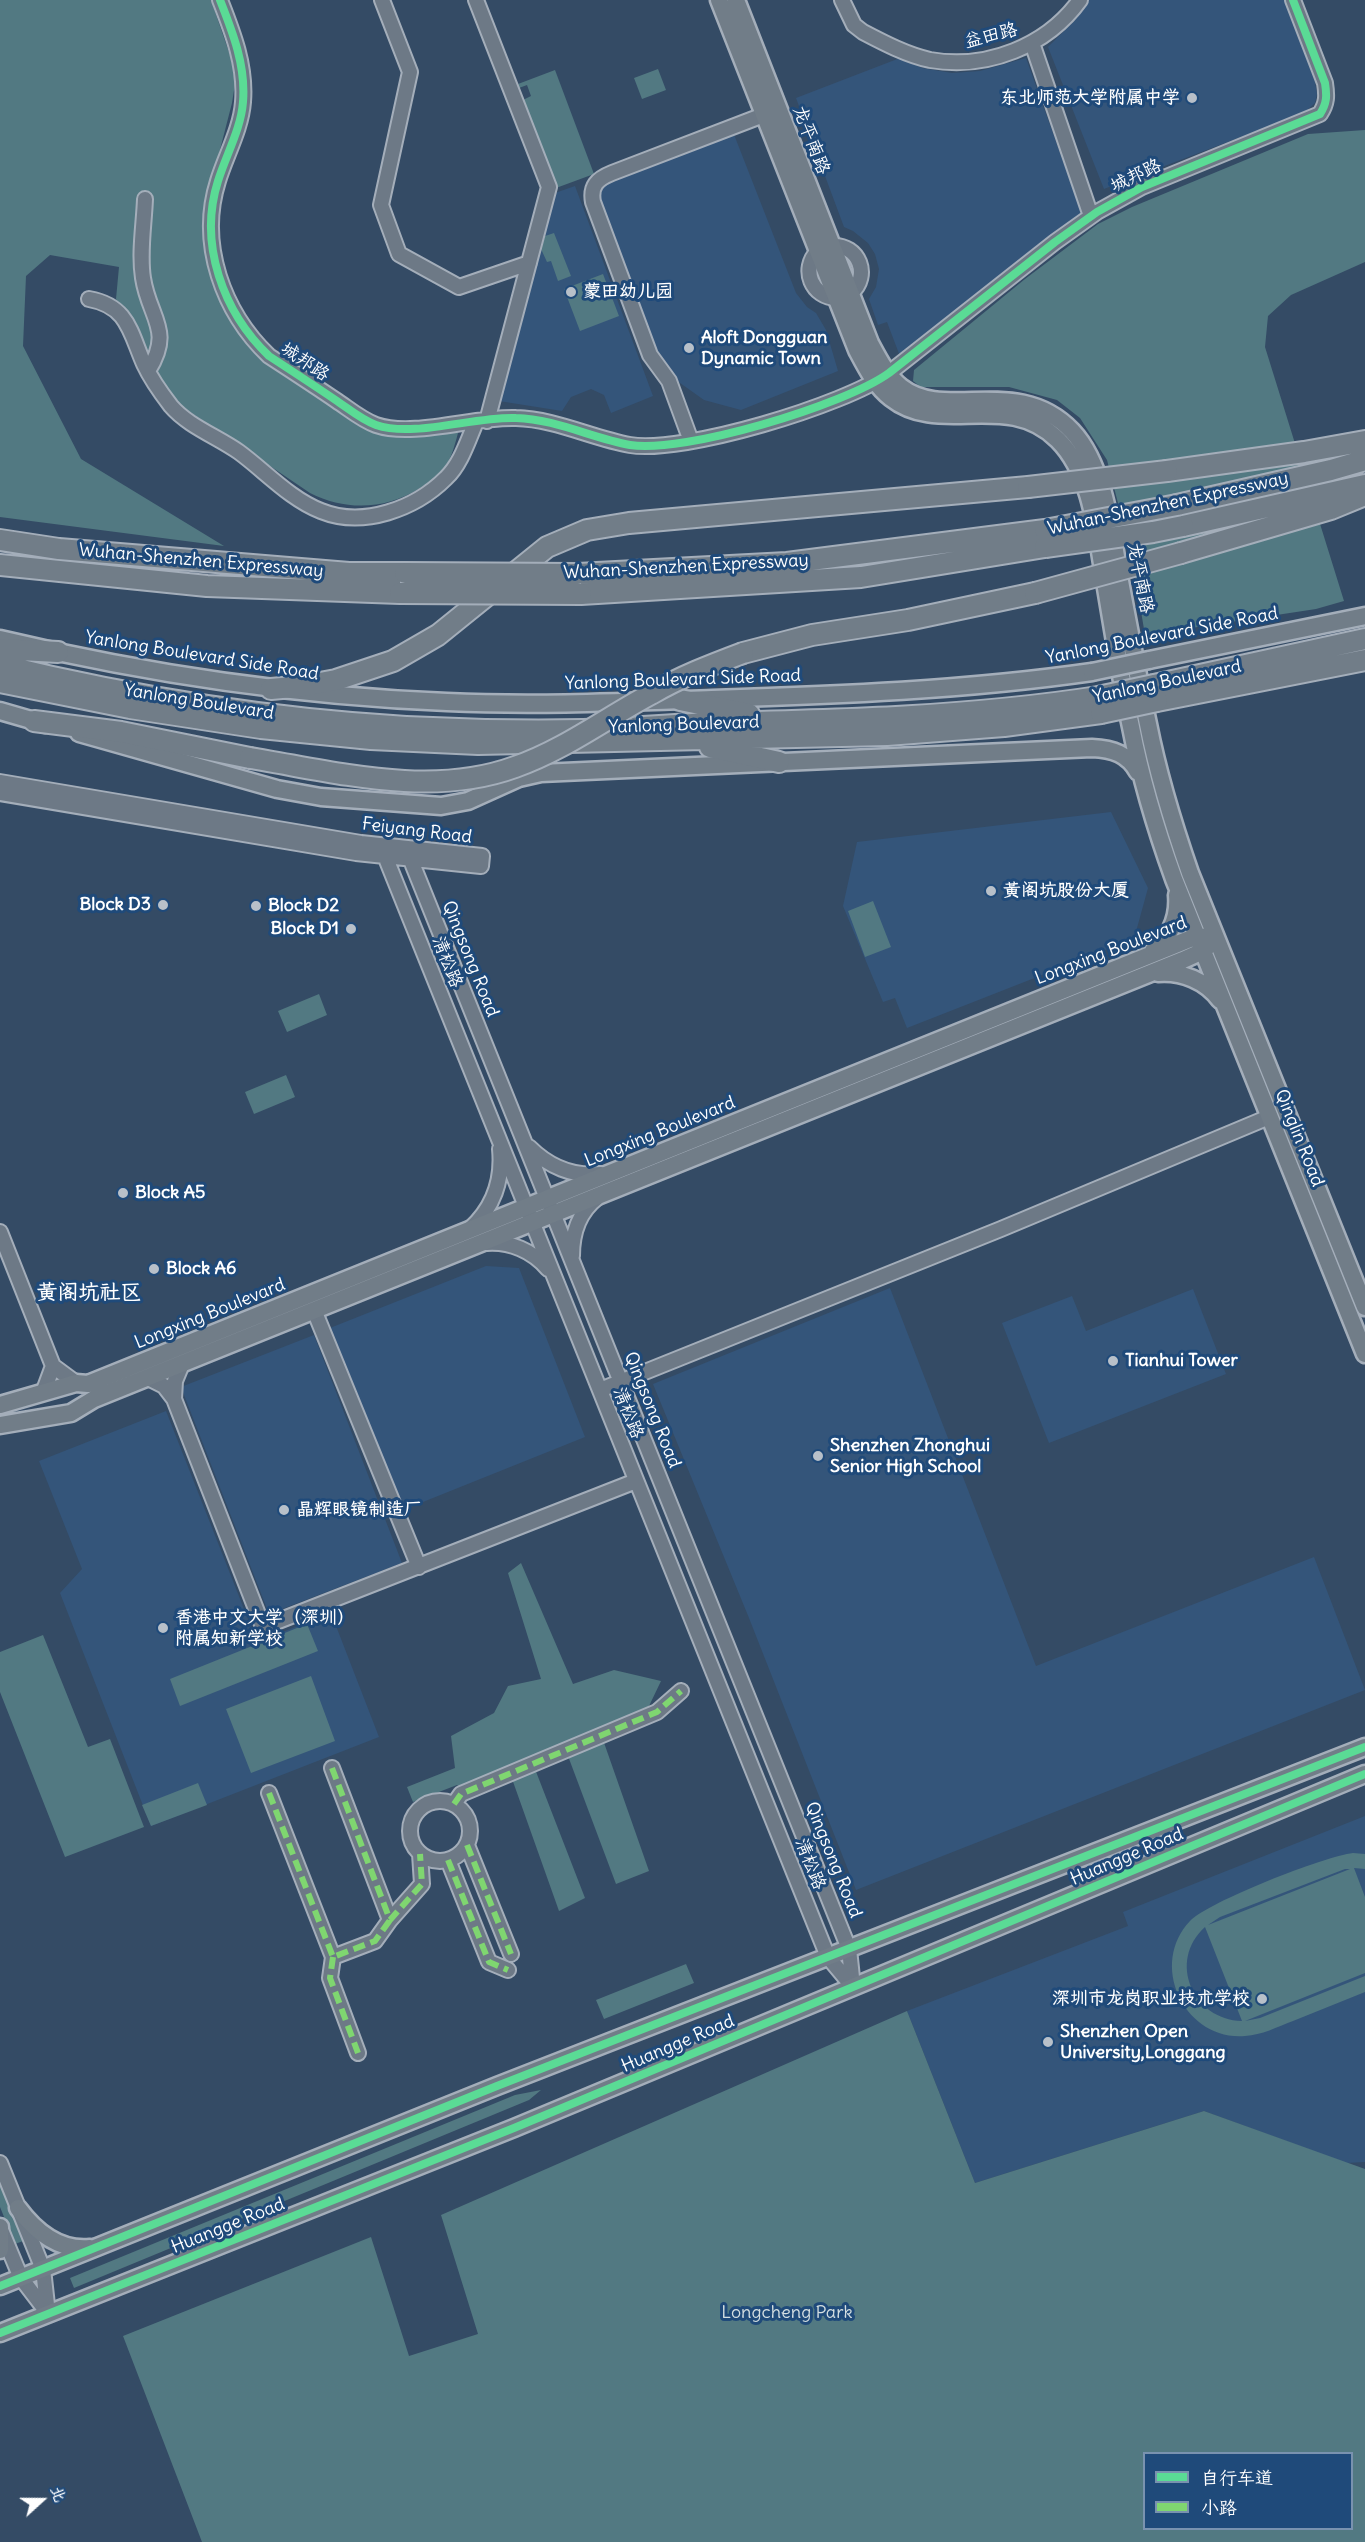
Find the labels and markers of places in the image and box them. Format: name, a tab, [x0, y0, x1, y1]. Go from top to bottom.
place label: 东北师范大学附属中学	[1000, 87, 1180, 109]
marker: 东北师范大学附属中学	[1185, 91, 1199, 105]
place label: 蒙田幼儿园	[583, 281, 673, 303]
marker: 蒙田幼儿园	[564, 285, 578, 299]
place label: Aloft Dongguan Dynamic Town	[701, 327, 827, 370]
marker: Aloft Dongguan Dynamic Town	[682, 341, 696, 355]
place label: 黄阁坑股份大厦	[1003, 880, 1129, 902]
marker: 黄阁坑股份大厦	[984, 884, 998, 898]
place label: Block D3	[79, 894, 151, 916]
place label: Block D2	[268, 895, 339, 917]
marker: Block D3	[156, 898, 170, 912]
marker: Block D2	[249, 899, 263, 913]
place label: Block D1	[271, 918, 339, 940]
marker: Block D1	[344, 922, 358, 936]
place label: Block A5	[135, 1182, 205, 1204]
marker: Block A5	[116, 1186, 130, 1200]
place label: Block A6	[166, 1258, 237, 1280]
marker: Block A6	[147, 1262, 161, 1276]
place label: Tianhui Tower	[1125, 1350, 1238, 1372]
marker: Tianhui Tower	[1106, 1354, 1120, 1368]
place label: Shenzhen Zhonghui Senior High School	[830, 1435, 990, 1478]
marker: Shenzhen Zhonghui Senior High School	[811, 1449, 825, 1463]
place label: 晶辉眼镜制造厂	[296, 1499, 422, 1521]
marker: 晶辉眼镜制造厂	[277, 1503, 291, 1517]
place label: 香港中文大学（深圳） 附属知新学校	[175, 1607, 355, 1650]
marker: 香港中文大学（深圳） 附属知新学校	[156, 1621, 170, 1635]
place label: 深圳市龙岗职业技术学校	[1052, 1988, 1250, 2010]
marker: 深圳市龙岗职业技术学校	[1255, 1992, 1269, 2006]
place label: Shenzhen Open University,Longgang	[1060, 2021, 1226, 2064]
marker: Shenzhen Open University,Longgang	[1041, 2035, 1055, 2049]

